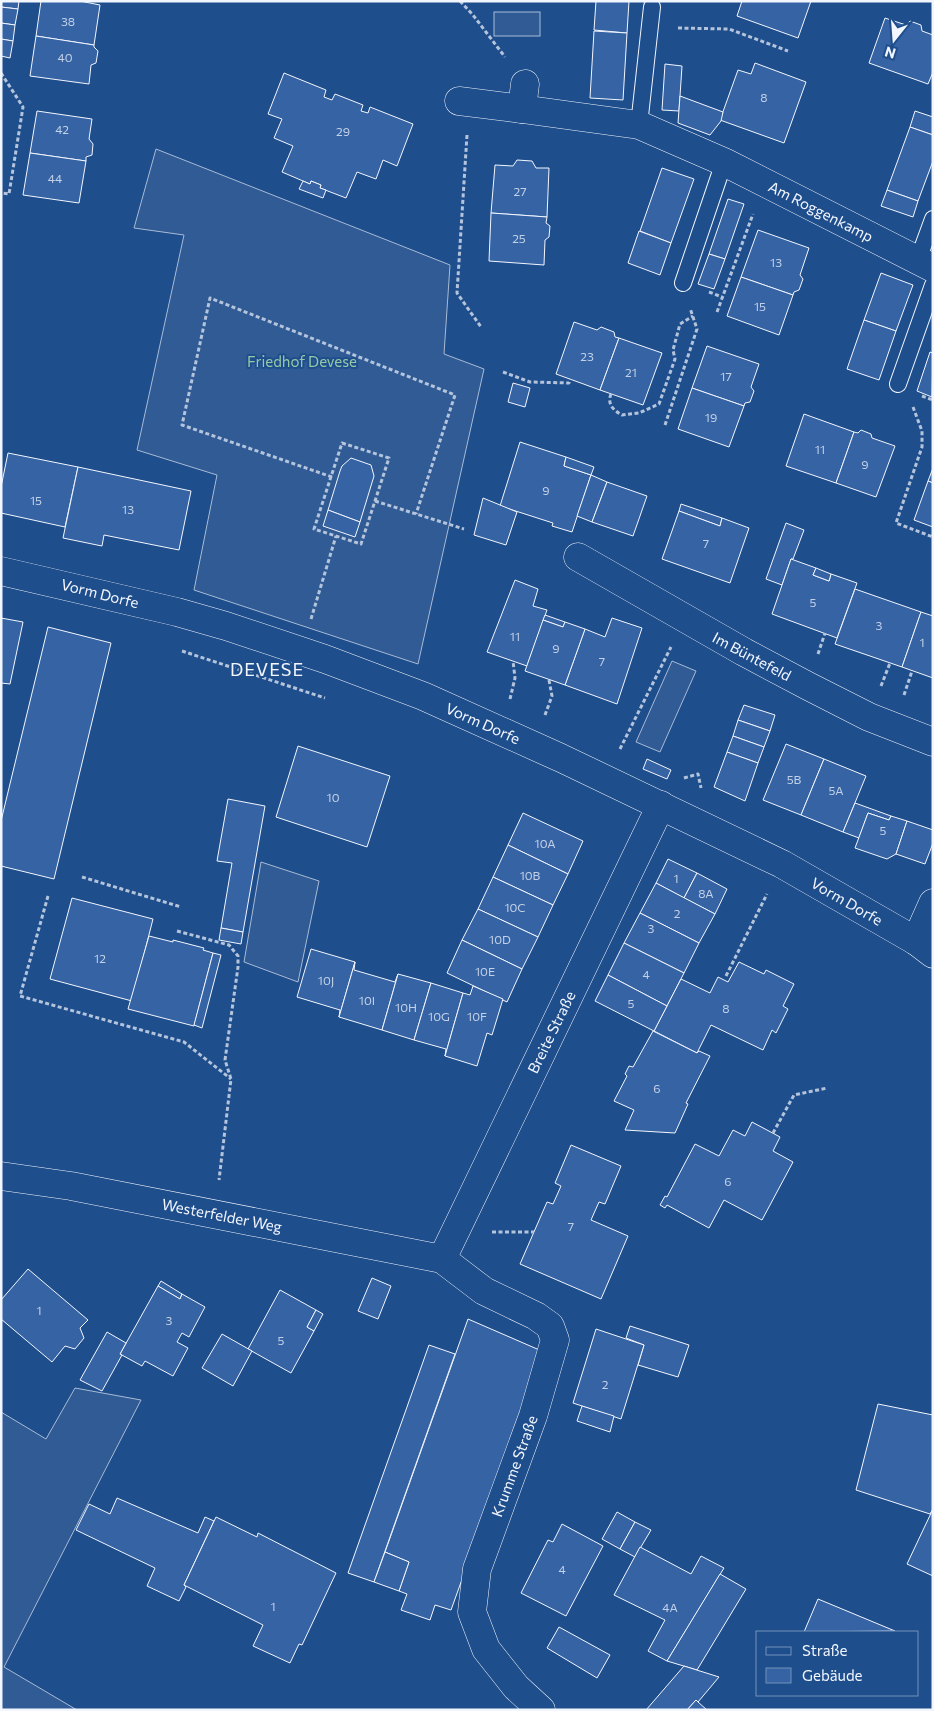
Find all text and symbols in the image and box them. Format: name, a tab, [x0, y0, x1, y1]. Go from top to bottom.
house number: 38	[61, 14, 75, 28]
north arrow	[869, 15, 919, 65]
text: N	[883, 43, 898, 63]
house number: 40	[57, 50, 73, 64]
house number: 8	[760, 90, 768, 104]
house number: 42	[55, 122, 69, 136]
house number: 29	[336, 124, 350, 138]
house number: 44	[48, 171, 62, 185]
street label: Am Roggenkamp	[766, 177, 877, 245]
house number: 27	[514, 184, 526, 198]
house number: 25	[512, 231, 526, 245]
house number: 13	[770, 255, 782, 269]
house number: 15	[754, 299, 766, 313]
house number: 23	[580, 349, 594, 363]
park label: Friedhof Devese	[247, 352, 357, 370]
house number: 21	[625, 365, 637, 379]
house number: 17	[720, 369, 732, 383]
house number: 19	[705, 410, 717, 424]
house number: 11	[815, 442, 825, 456]
house number: 9	[861, 457, 869, 471]
house number: 9	[542, 483, 550, 497]
house number: 15	[30, 493, 42, 507]
house number: 13	[122, 502, 134, 516]
house number: 7	[703, 536, 709, 550]
street label: Vorm Dorfe	[59, 575, 141, 611]
house number: 5	[810, 595, 817, 609]
house number: 3	[876, 618, 883, 632]
street label: Im Büntefeld	[710, 628, 794, 684]
house number: 11	[510, 629, 520, 643]
house number: 1	[919, 635, 925, 649]
house number: 9	[552, 641, 560, 655]
house number: 7	[599, 654, 605, 668]
district label: DEVESE	[230, 658, 304, 680]
street label: Vorm Dorfe	[443, 699, 523, 747]
house number: 5B	[787, 772, 802, 786]
house number: 5A	[829, 783, 843, 797]
house number: 10	[327, 790, 340, 804]
house number: 5	[880, 823, 887, 837]
house number: 10A	[535, 836, 555, 850]
house number: 10B	[520, 868, 541, 882]
house number: 1	[673, 871, 679, 885]
street label: Vorm Dorfe	[808, 873, 886, 929]
house number: 8A	[698, 886, 714, 900]
house number: 10C	[504, 900, 526, 914]
house number: 2	[674, 906, 681, 920]
house number: 3	[648, 921, 655, 935]
house number: 10D	[489, 932, 511, 946]
house number: 12	[94, 951, 106, 965]
house number: 10E	[475, 964, 495, 978]
house number: 4	[642, 967, 650, 981]
house number: 10J	[318, 973, 334, 988]
street label: Breite Straße	[523, 988, 579, 1076]
house number: 10I	[359, 993, 375, 1007]
house number: 5	[628, 996, 635, 1010]
house number: 10H	[395, 1000, 417, 1014]
house number: 8	[722, 1001, 730, 1015]
house number: 10G	[428, 1009, 450, 1023]
house number: 10F	[467, 1009, 487, 1023]
house number: 6	[653, 1081, 661, 1095]
house number: 6	[724, 1174, 732, 1188]
street label: Westerfelder Weg	[160, 1195, 284, 1235]
house number: 7	[568, 1219, 574, 1233]
house number: 1	[36, 1303, 42, 1317]
house number: 3	[166, 1313, 173, 1327]
house number: 5	[278, 1333, 285, 1347]
house number: 2	[602, 1377, 609, 1391]
street label: Krumme Straße	[487, 1413, 541, 1519]
house number: 4	[558, 1562, 566, 1576]
house number: 1	[270, 1599, 276, 1613]
house number: 4A	[662, 1600, 678, 1614]
legend	[756, 1631, 919, 1696]
text: Straße	[802, 1641, 848, 1659]
text: Gebäude	[802, 1666, 863, 1684]

